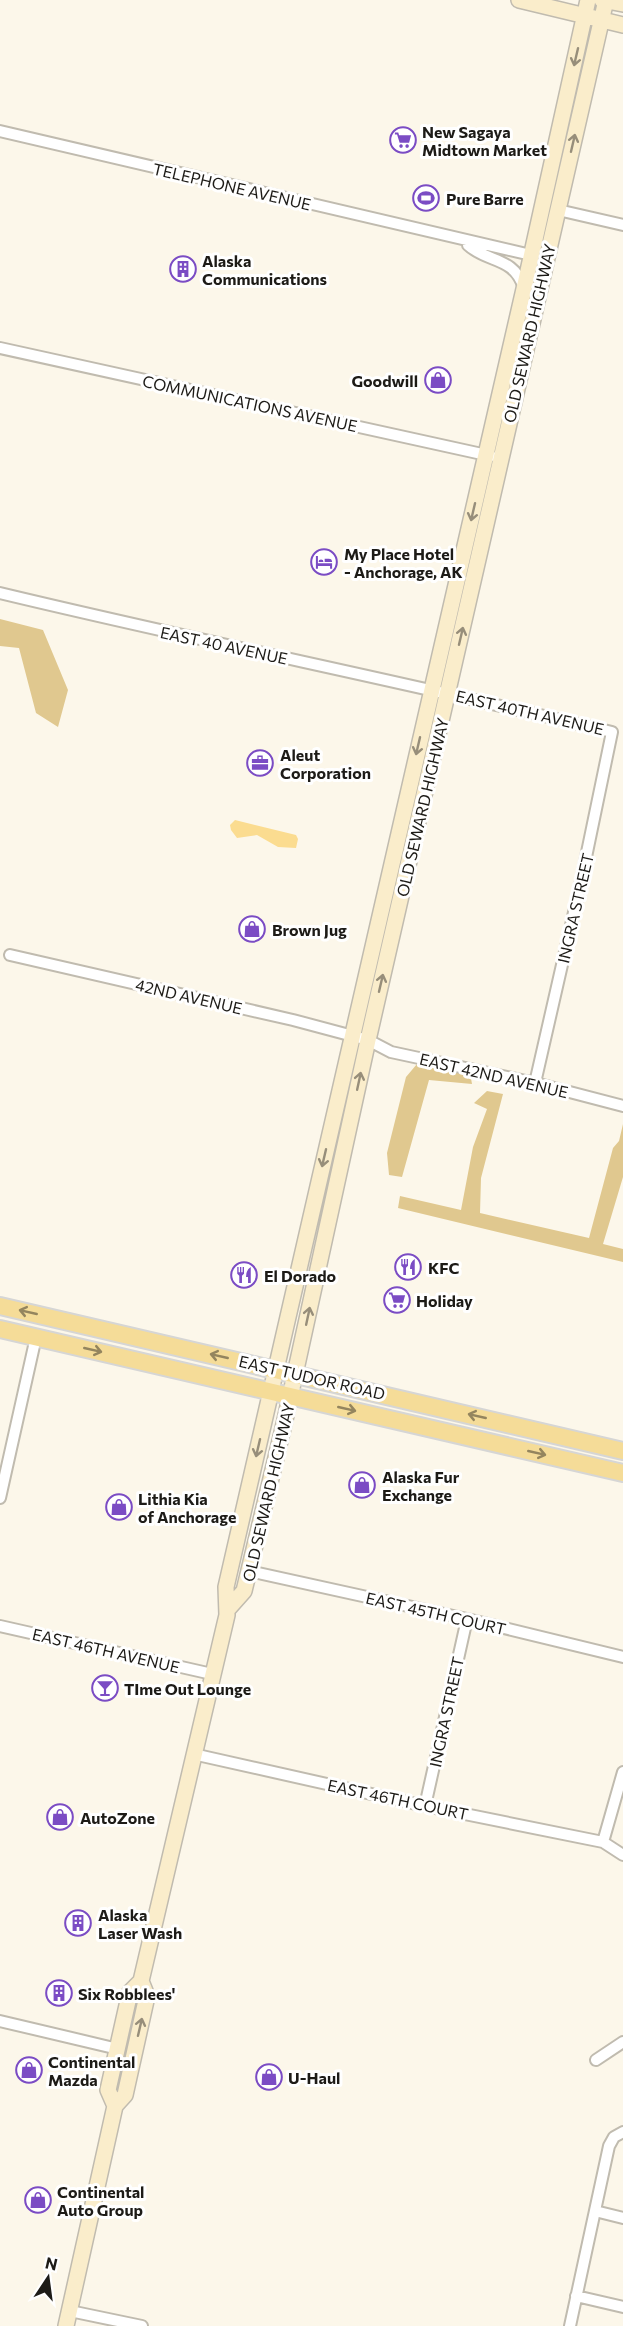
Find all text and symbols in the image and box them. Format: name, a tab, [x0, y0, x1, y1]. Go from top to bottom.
one-way arrow	[569, 47, 581, 66]
place label: New Sagaya Midtown Market	[422, 122, 547, 159]
supermarket icon: New Sagaya Midtown Market	[388, 125, 418, 155]
one-way arrow	[568, 134, 580, 153]
street label: TELEPHONE AVENUE	[151, 159, 313, 213]
sports icon: Pure Barre	[411, 183, 441, 213]
place label: Pure Barre	[446, 189, 524, 208]
street label: OLD SEWARD HIGHWAY	[499, 241, 559, 424]
place label: Alaska Communications	[202, 251, 327, 288]
building icon: Alaska Communications	[168, 254, 198, 284]
shop icon: Goodwill	[423, 365, 453, 395]
street label: COMMUNICATIONS AVENUE	[141, 371, 359, 435]
place label: Goodwill	[351, 371, 418, 390]
one-way arrow	[466, 502, 478, 521]
place label: My Place Hotel - Anchorage, AK	[344, 544, 463, 581]
hotel icon: My Place Hotel - Anchorage, AK	[309, 547, 339, 577]
street label: EAST 40 AVENUE	[159, 622, 289, 668]
one-way arrow	[456, 626, 467, 646]
street label: EAST 40TH AVENUE	[454, 686, 606, 738]
street label: OLD SEWARD HIGHWAY	[392, 715, 452, 898]
one-way arrow	[412, 736, 424, 755]
place label: Aleut Corporation	[280, 745, 371, 782]
office icon: Aleut Corporation	[245, 748, 275, 778]
street label: INGRA STREET	[553, 851, 597, 965]
shop icon: Brown Jug	[237, 914, 267, 944]
place label: Brown Jug	[272, 920, 347, 939]
one-way arrow	[375, 974, 387, 993]
street label: 42ND AVENUE	[134, 975, 244, 1017]
street label: EAST 42ND AVENUE	[418, 1049, 570, 1101]
one-way arrow	[354, 1072, 365, 1092]
one-way arrow	[317, 1148, 329, 1167]
restaurant icon: KFC	[393, 1252, 423, 1282]
place label: KFC	[428, 1258, 459, 1277]
restaurant icon: El Dorado	[229, 1260, 259, 1290]
place label: El Dorado	[264, 1266, 336, 1285]
supermarket icon: Holiday	[382, 1285, 412, 1315]
place label: Holiday	[416, 1291, 473, 1310]
one-way arrow	[19, 1306, 39, 1317]
one-way arrow	[302, 1307, 314, 1326]
one-way arrow	[84, 1345, 103, 1357]
one-way arrow	[209, 1349, 228, 1361]
street label: EAST TUDOR ROAD	[237, 1351, 387, 1403]
street label: OLD SEWARD HIGHWAY	[238, 1400, 298, 1583]
one-way arrow	[337, 1404, 356, 1415]
one-way arrow	[468, 1409, 487, 1421]
one-way arrow	[252, 1438, 263, 1457]
one-way arrow	[527, 1448, 546, 1459]
place label: Alaska Fur Exchange	[382, 1467, 460, 1504]
shop icon: Alaska Fur Exchange	[347, 1470, 377, 1500]
place label: Lithia Kia of Anchorage	[138, 1489, 236, 1526]
shop icon: Lithia Kia of Anchorage	[104, 1492, 134, 1522]
street label: EAST 45TH COURT	[364, 1588, 508, 1638]
street label: EAST 46TH AVENUE	[30, 1624, 182, 1676]
street label: INGRA STREET	[425, 1655, 467, 1769]
bar icon: TIme Out Lounge	[90, 1673, 120, 1703]
place label: TIme Out Lounge	[124, 1679, 251, 1698]
street label: EAST 46TH COURT	[326, 1775, 470, 1823]
shop icon: AutoZone	[45, 1802, 75, 1832]
place label: AutoZone	[80, 1808, 155, 1827]
place label: Alaska Laser Wash	[98, 1905, 182, 1942]
building icon: Alaska Laser Wash	[63, 1908, 93, 1938]
building icon: Six Robblees'	[44, 1978, 74, 2008]
place label: Six Robblees'	[78, 1984, 175, 2003]
one-way arrow	[135, 2017, 147, 2036]
place label: Continental Mazda	[48, 2052, 135, 2089]
shop icon: Continental Mazda	[14, 2055, 44, 2085]
shop icon: U-Haul	[254, 2062, 284, 2092]
place label: U-Haul	[288, 2068, 340, 2087]
place label: Continental Auto Group	[57, 2182, 144, 2219]
shop icon: Continental Auto Group	[23, 2185, 53, 2215]
north arrow	[18, 2248, 78, 2308]
text: N	[44, 2252, 59, 2274]

